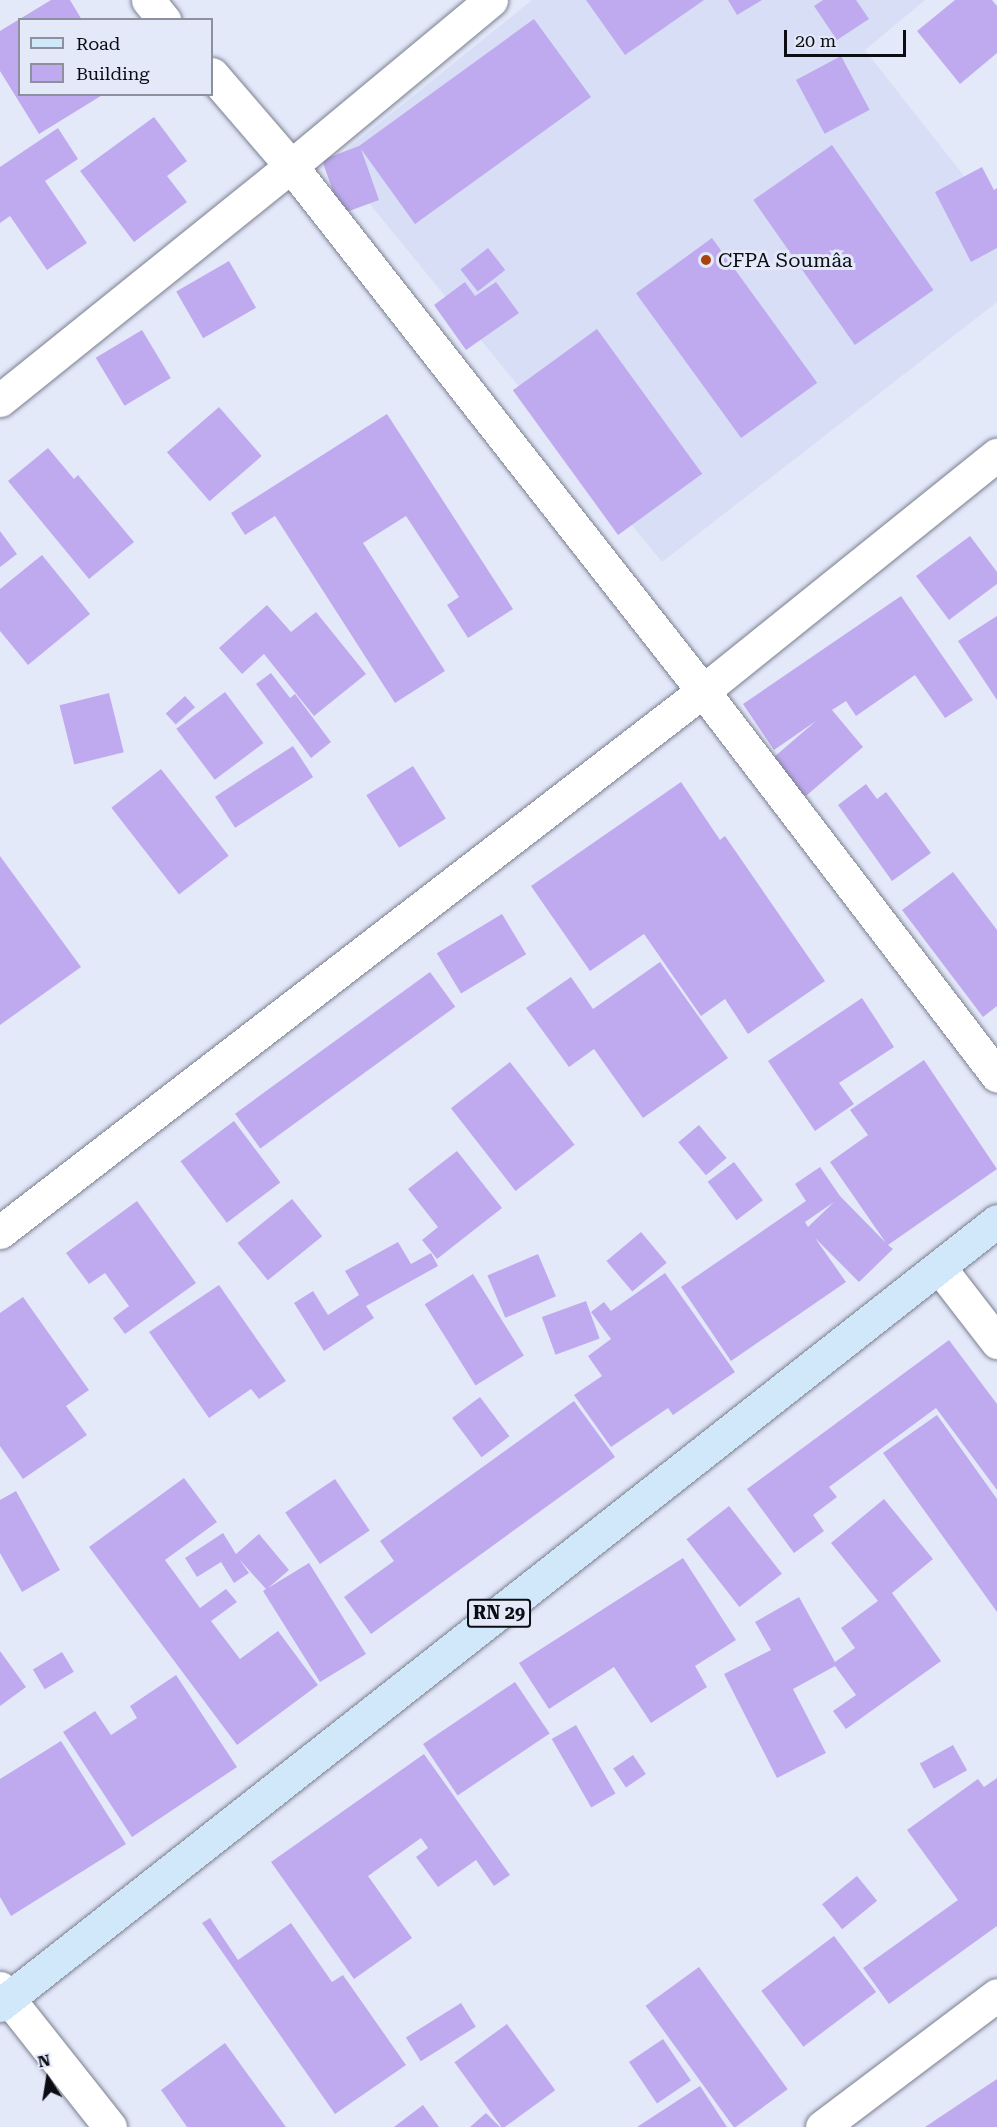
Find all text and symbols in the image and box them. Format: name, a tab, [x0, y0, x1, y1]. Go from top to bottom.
legend	[18, 18, 213, 96]
scale bar	[787, 18, 908, 56]
text: 20 m	[795, 30, 836, 51]
text: Road	[76, 33, 120, 54]
text: Building	[76, 63, 150, 84]
place label: CFPA Soumâa	[718, 248, 853, 272]
marker: CFPA Soumâa	[699, 253, 713, 267]
road number: RN 29	[466, 1598, 532, 1628]
north arrow	[18, 2049, 78, 2109]
text: N	[36, 2050, 52, 2071]

